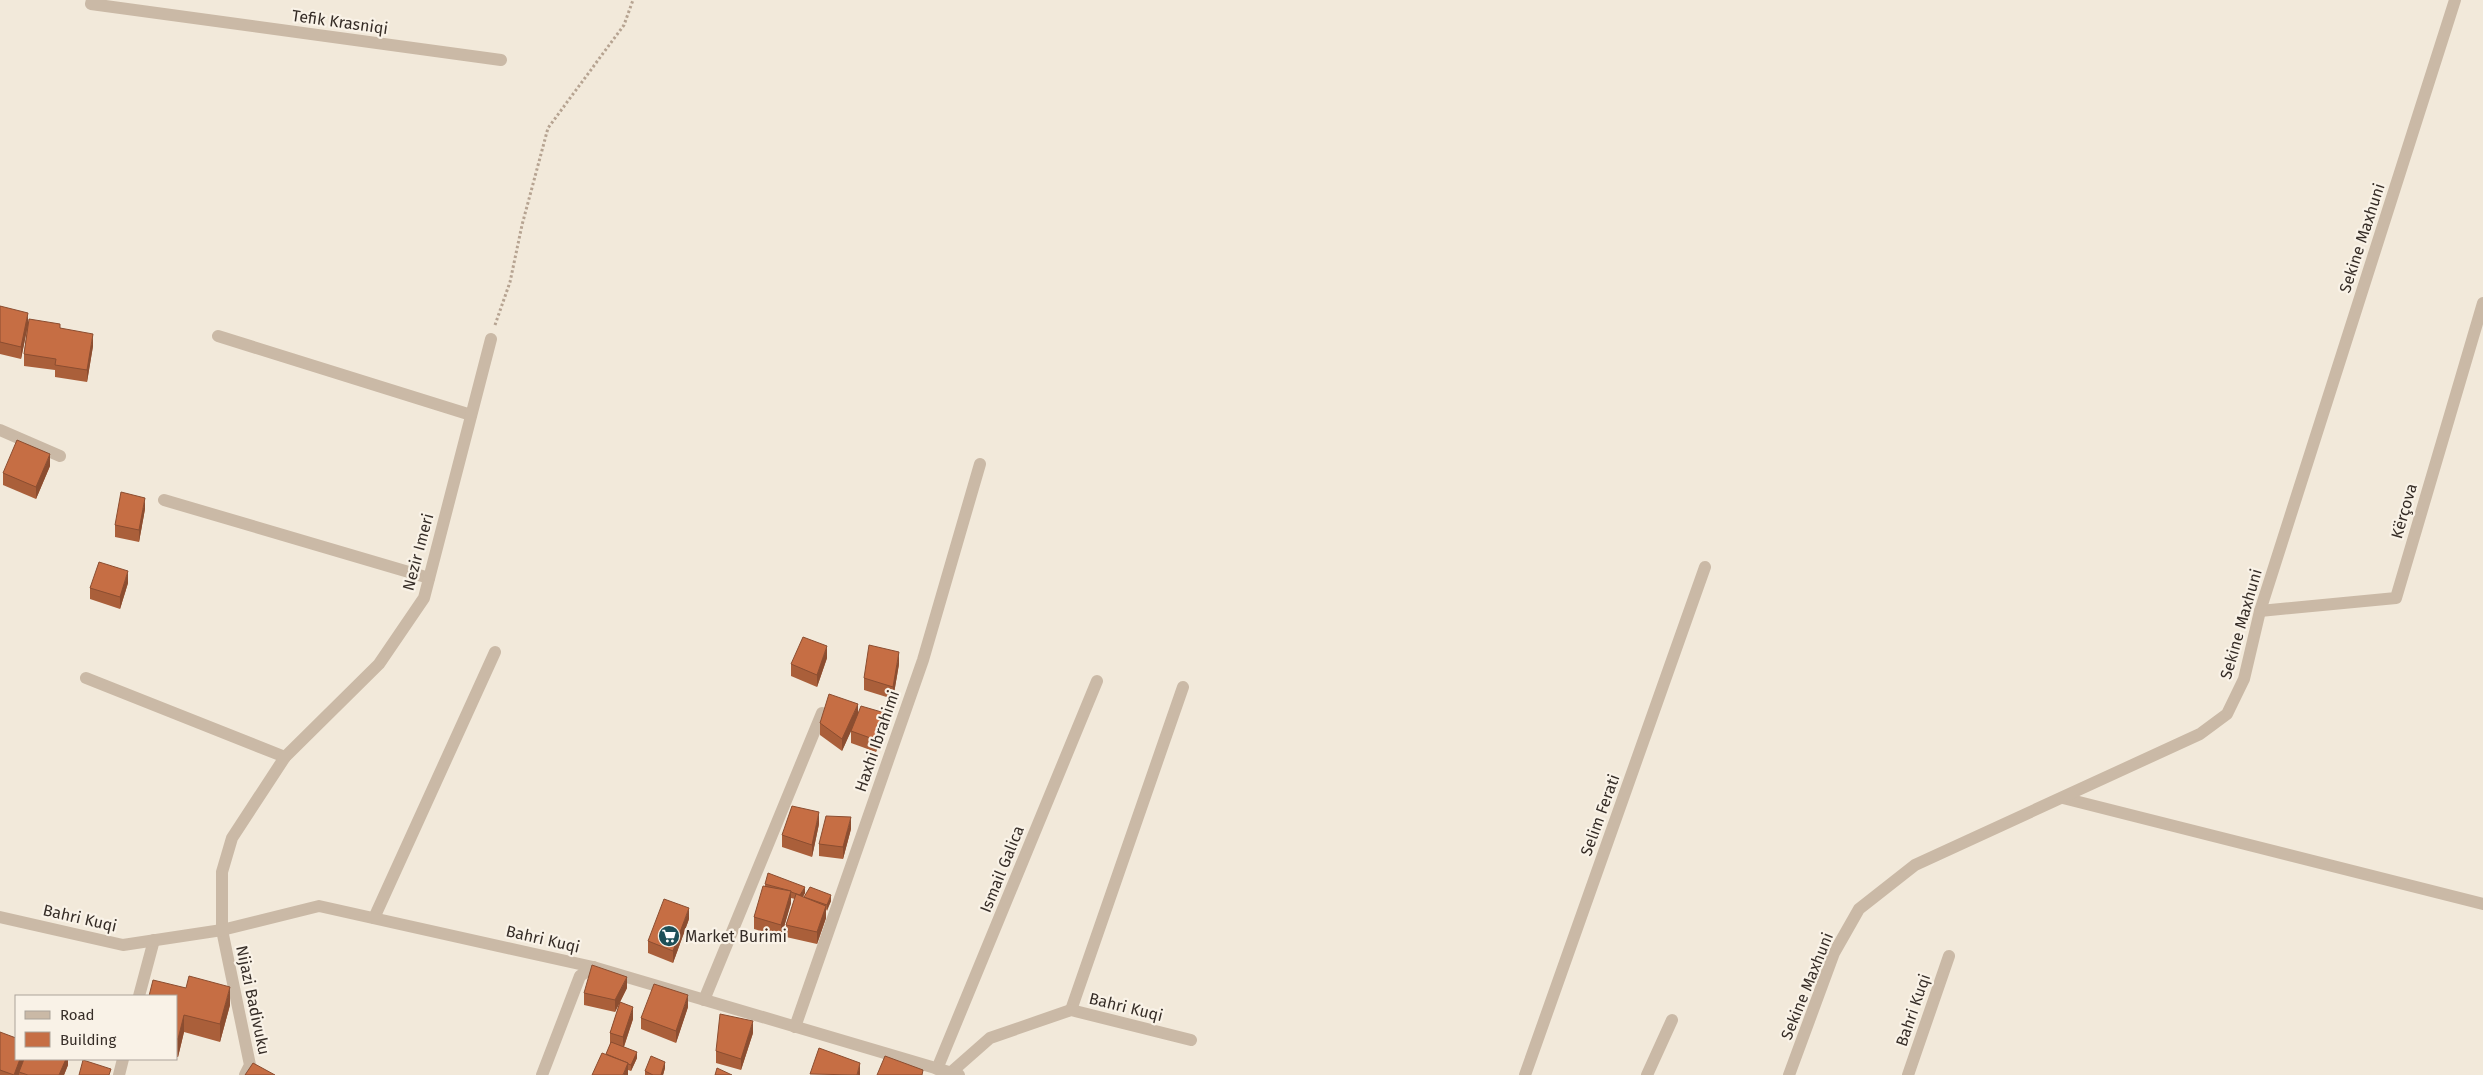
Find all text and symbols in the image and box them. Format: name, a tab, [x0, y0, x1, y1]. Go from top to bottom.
street label: Tefik Krasniqi	[291, 6, 389, 38]
street label: Sekine Maxhuni	[2335, 181, 2389, 295]
street label: Kërçova	[2387, 481, 2422, 541]
street label: Nezir Imeri	[399, 511, 437, 593]
street label: Sekine Maxhuni	[2216, 567, 2266, 681]
street label: Haxhi Ibrahimi	[851, 688, 903, 794]
street label: Selim Ferati	[1576, 772, 1624, 858]
street label: Ismail Galica	[976, 823, 1028, 915]
street label: Bahri Kuqi	[41, 900, 119, 936]
street label: Bahri Kuqi	[504, 921, 582, 957]
supermarket icon: Market Burimi	[657, 924, 681, 948]
place label: Market Burimi	[685, 927, 787, 946]
street label: Sekine Maxhuni	[1777, 930, 1837, 1042]
street label: Nijazi Badivuku	[232, 944, 274, 1056]
street label: Bahri Kuqi	[1892, 971, 1934, 1049]
street label: Bahri Kuqi	[1087, 989, 1165, 1025]
legend	[15, 995, 178, 1060]
text: Road	[60, 1006, 95, 1024]
text: Building	[60, 1031, 116, 1049]

